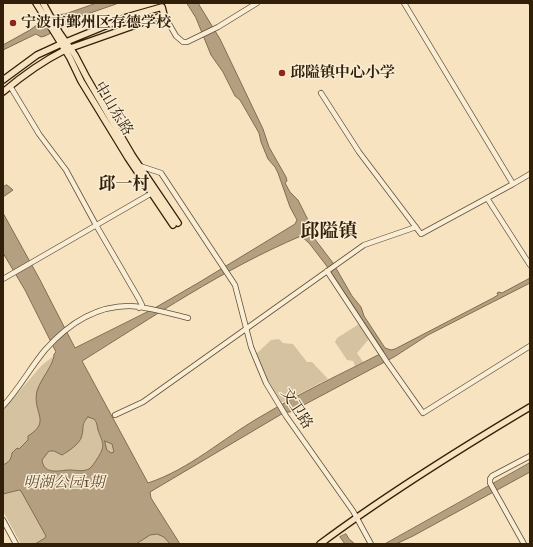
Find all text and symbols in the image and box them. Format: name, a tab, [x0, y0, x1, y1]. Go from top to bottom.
place label: 宁波市鄞州区存德学校	[21, 14, 171, 32]
marker: 宁波市鄞州区存德学校	[8, 18, 18, 28]
place label: 邱隘镇中心小学	[290, 64, 395, 82]
marker: 邱隘镇中心小学	[277, 68, 287, 78]
street label: 中山东路	[90, 79, 136, 139]
district label: 邱一村	[99, 175, 149, 195]
district label: 邱隘镇	[301, 221, 357, 243]
street label: 文卫路	[276, 385, 316, 433]
park label: 明湖公园1期	[23, 474, 105, 492]

